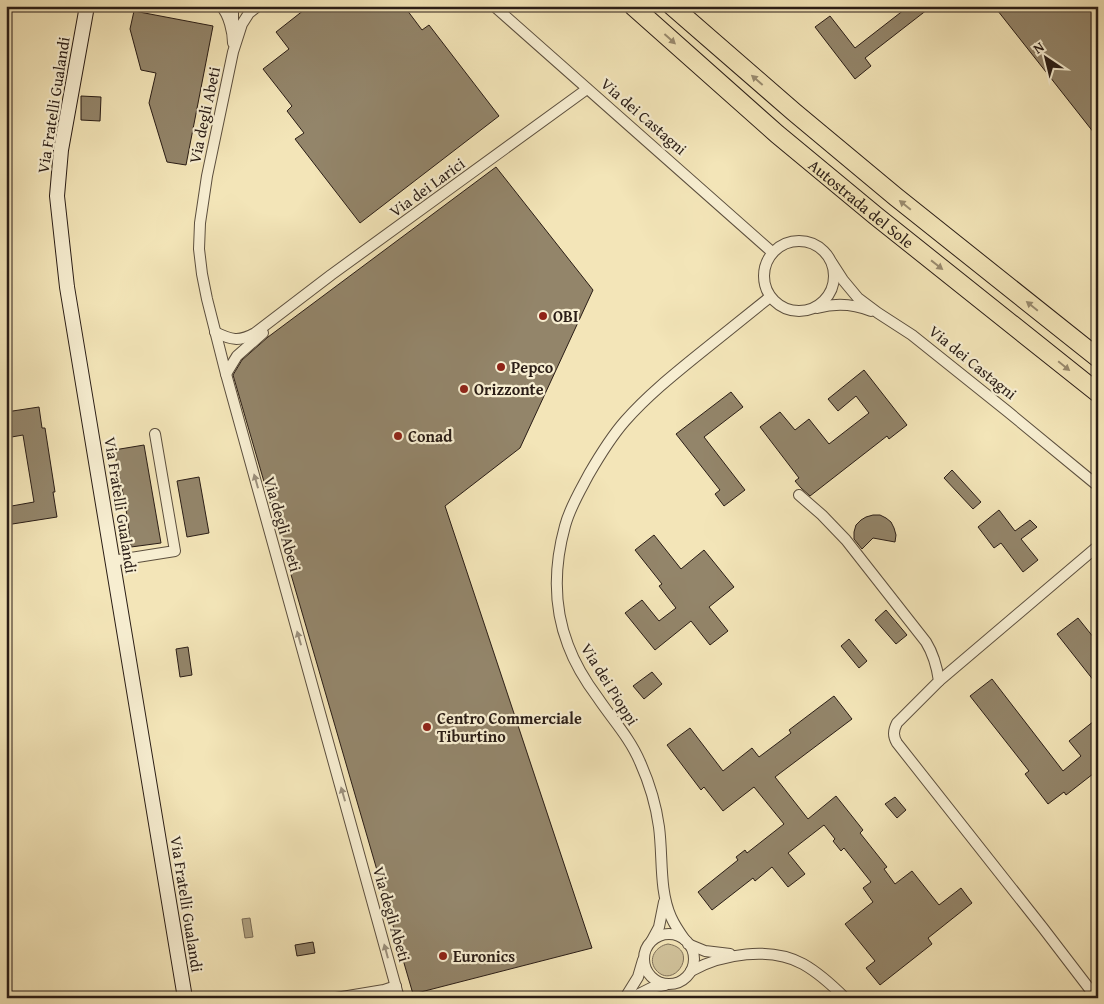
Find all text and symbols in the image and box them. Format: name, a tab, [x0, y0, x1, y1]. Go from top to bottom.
north arrow	[1022, 32, 1072, 82]
one-way arrow	[663, 33, 676, 44]
street label: Via Fratelli Gualandi	[30, 35, 76, 175]
text: N	[1029, 36, 1049, 58]
street label: Via degli Abeti	[182, 64, 226, 166]
street label: Via dei Castagni	[596, 72, 693, 161]
one-way arrow	[751, 74, 764, 85]
street label: Via dei Larici	[384, 151, 470, 223]
street label: Autostrada del Sole	[804, 153, 919, 254]
one-way arrow	[899, 199, 912, 210]
one-way arrow	[930, 259, 943, 270]
one-way arrow	[1025, 301, 1039, 311]
place label: OBI	[553, 304, 578, 328]
marker: OBI	[537, 310, 549, 322]
street label: Via dei Castagni	[924, 319, 1023, 405]
place label: Pepco	[511, 355, 554, 379]
one-way arrow	[1057, 360, 1070, 371]
marker: Pepco	[495, 361, 507, 373]
place label: Orizzonte	[474, 377, 544, 401]
marker: Orizzonte	[458, 383, 470, 395]
place label: Conad	[408, 424, 453, 448]
marker: Conad	[392, 430, 404, 442]
street label: Via Fratelli Gualandi	[98, 435, 144, 575]
one-way arrow	[251, 473, 259, 488]
street label: Via degli Abeti	[258, 473, 308, 575]
one-way arrow	[295, 630, 303, 645]
street label: Via dei Pioppi	[575, 638, 645, 730]
place label: Centro Commerciale Tiburtino	[437, 706, 582, 748]
marker: Centro Commerciale Tiburtino	[421, 721, 433, 733]
one-way arrow	[338, 787, 346, 802]
street label: Via Fratelli Gualandi	[164, 834, 210, 974]
street label: Via degli Abeti	[367, 863, 417, 965]
one-way arrow	[382, 943, 390, 958]
place label: Euronics	[453, 944, 515, 968]
marker: Euronics	[437, 950, 449, 962]

